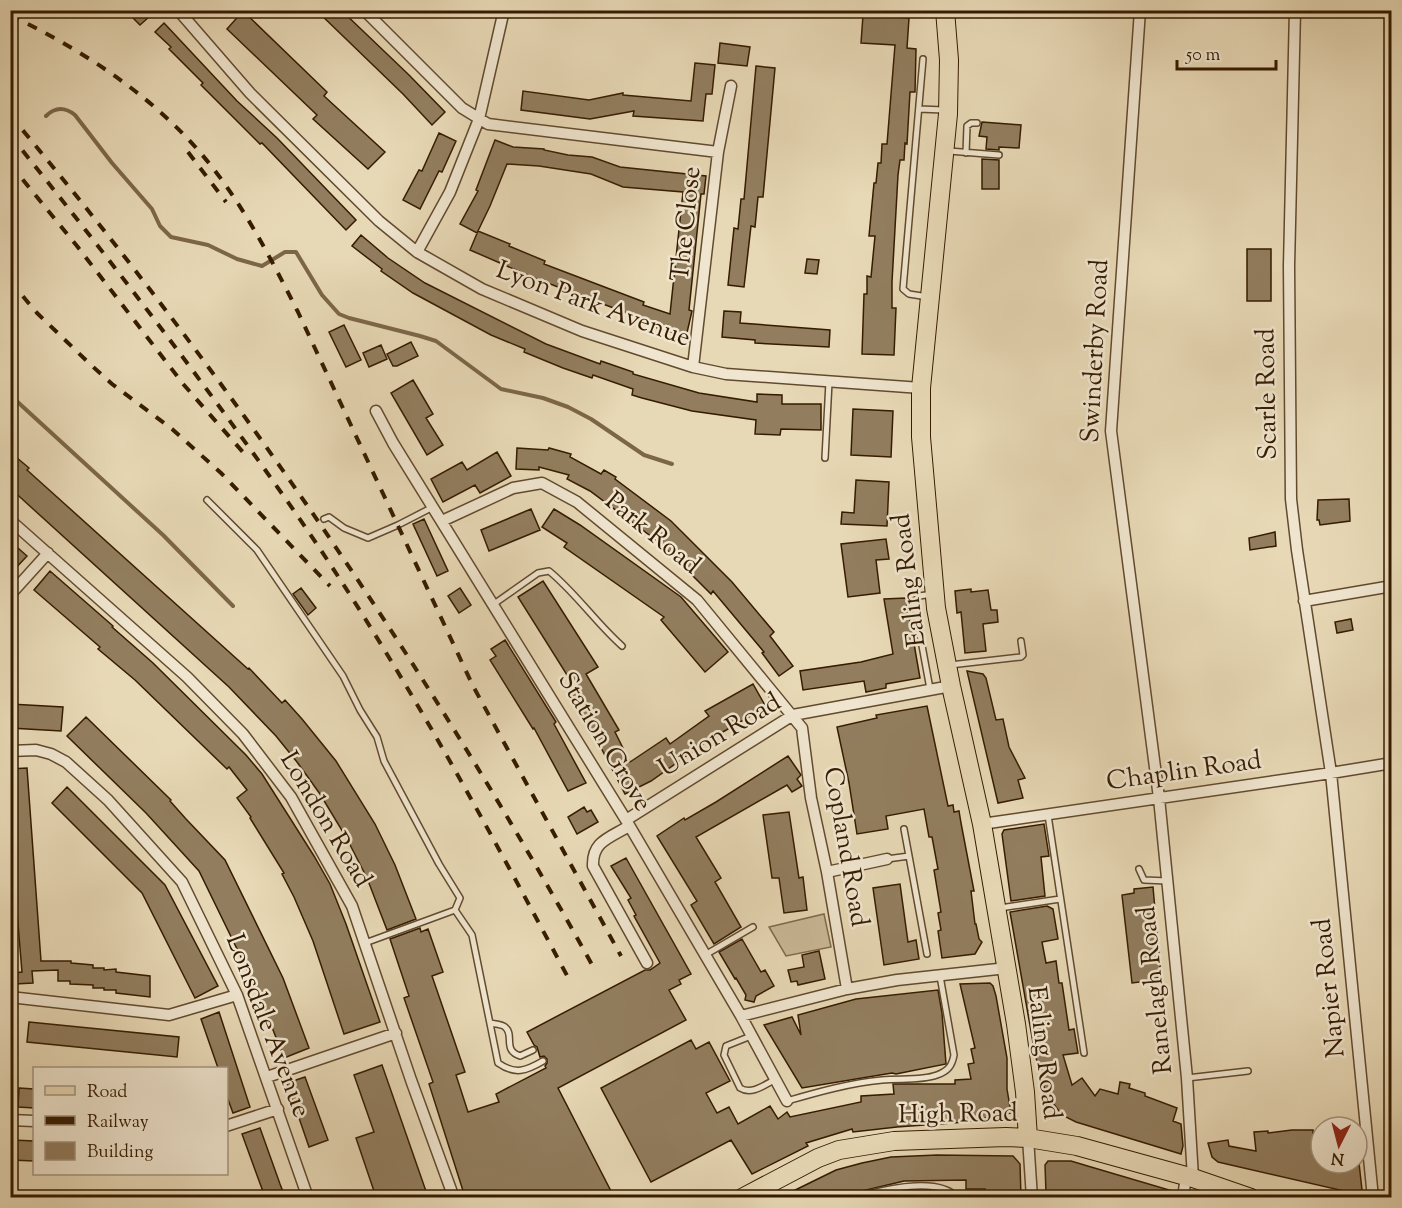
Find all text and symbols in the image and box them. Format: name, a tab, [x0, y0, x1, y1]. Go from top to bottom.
scale bar	[1177, 33, 1276, 71]
text: 50 m	[1185, 43, 1221, 69]
street label: The Close	[663, 165, 711, 283]
street label: Lyon Park Avenue	[491, 253, 695, 357]
street label: Swinderby Road	[1073, 258, 1119, 444]
street label: Scarle Road	[1248, 328, 1288, 460]
street label: Park Road	[596, 484, 708, 584]
street label: Ealing Road	[883, 511, 937, 649]
street label: Station Grove	[548, 665, 660, 819]
street label: Union Road	[652, 685, 789, 787]
street label: Chaplin Road	[1104, 743, 1264, 801]
street label: London Road	[270, 745, 380, 895]
street label: Copland Road	[813, 764, 877, 930]
street label: Ranelagh Road	[1129, 904, 1183, 1076]
street label: Napier Road	[1304, 916, 1356, 1059]
street label: Lonsdale Avenue	[215, 929, 319, 1123]
street label: Ealing Road	[1016, 984, 1070, 1122]
legend	[33, 1067, 228, 1175]
text: Road	[87, 1080, 127, 1106]
street label: High Road	[898, 1095, 1018, 1135]
text: Railway	[87, 1110, 149, 1136]
north arrow	[1309, 1115, 1369, 1175]
text: Building	[87, 1140, 153, 1166]
text: N	[1330, 1145, 1345, 1170]

